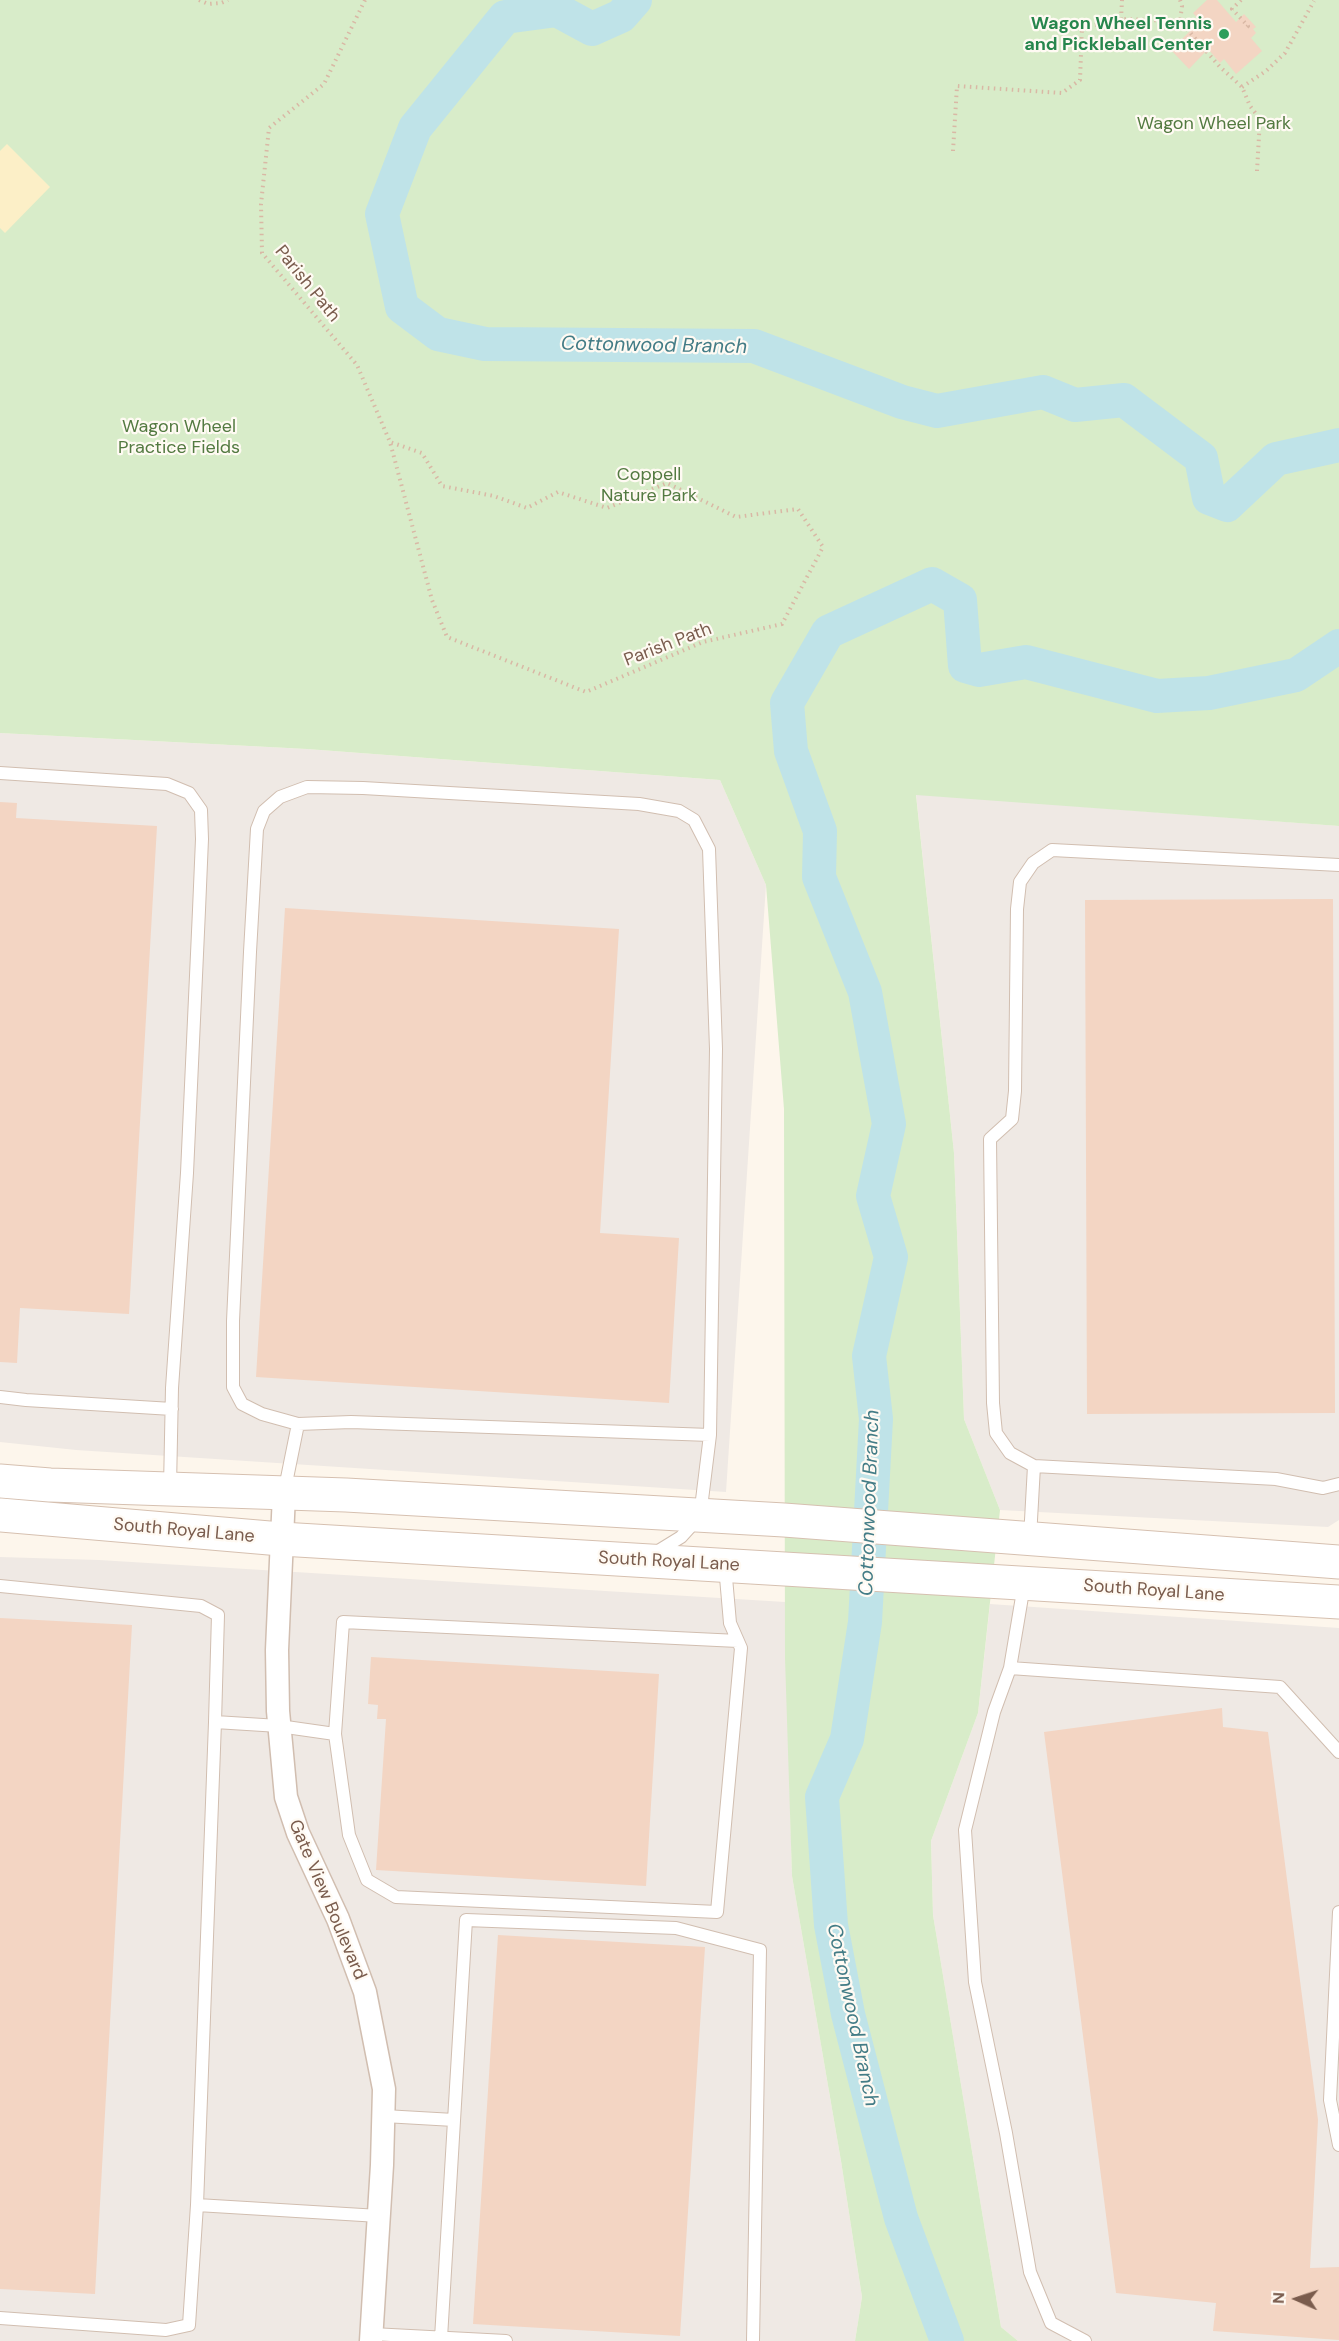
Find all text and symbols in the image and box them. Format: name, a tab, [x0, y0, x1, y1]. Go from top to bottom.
place label: Wagon Wheel Tennis and Pickleball Center	[1024, 13, 1212, 56]
marker: Wagon Wheel Tennis and Pickleball Center	[1217, 27, 1231, 41]
park label: Wagon Wheel Park	[1137, 113, 1291, 135]
street label: Parish Path	[270, 241, 344, 327]
water label: Cottonwood Branch	[561, 332, 747, 360]
park label: Wagon Wheel Practice Fields	[118, 416, 240, 458]
park label: Coppell Nature Park	[601, 464, 697, 506]
street label: Parish Path	[621, 618, 715, 672]
water label: Cottonwood Branch	[855, 1409, 885, 1597]
street label: South Royal Lane	[113, 1514, 255, 1548]
street label: South Royal Lane	[598, 1548, 740, 1576]
street label: South Royal Lane	[1083, 1575, 1225, 1607]
street label: Gate View Boulevard	[283, 1817, 371, 1983]
water label: Cottonwood Branch	[821, 1921, 883, 2109]
north arrow	[1267, 2269, 1327, 2329]
text: N	[1268, 2292, 1289, 2304]

